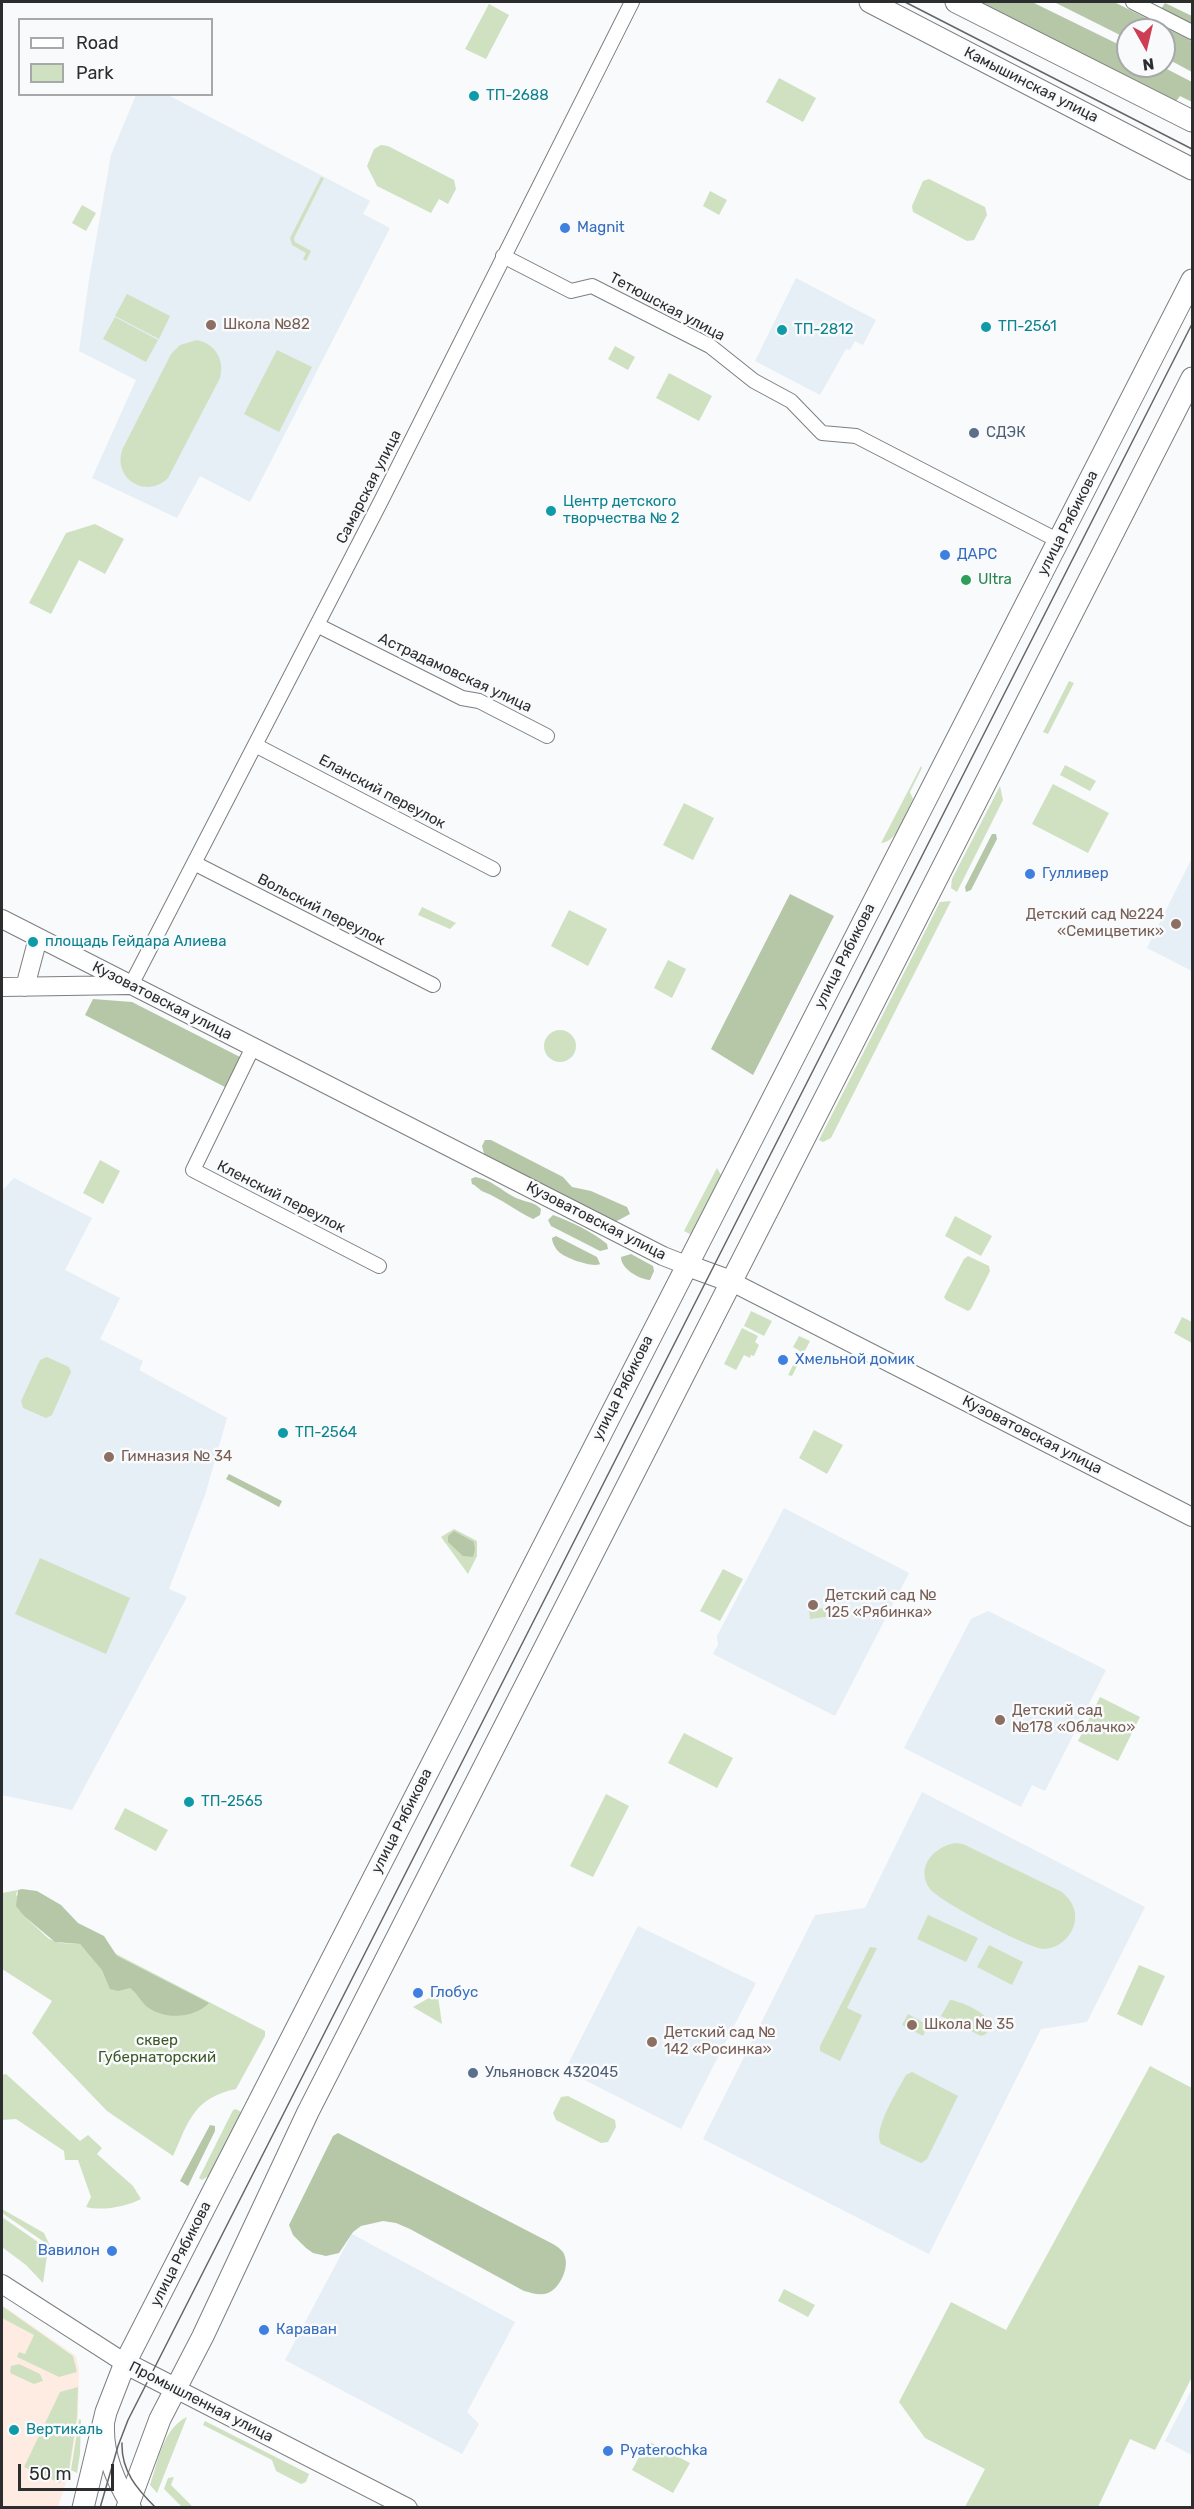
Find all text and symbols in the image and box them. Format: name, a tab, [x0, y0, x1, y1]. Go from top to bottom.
legend	[18, 18, 213, 96]
north arrow	[1116, 18, 1176, 78]
text: Road	[76, 32, 119, 54]
street label: Камышинская улица	[961, 43, 1101, 127]
text: N	[1141, 54, 1155, 75]
text: Park	[76, 62, 113, 84]
place label: ТП-2688	[486, 87, 549, 105]
marker: ТП-2688	[467, 89, 481, 103]
place label: Magnit	[577, 219, 625, 237]
marker: Magnit	[558, 221, 572, 235]
street label: Тетюшская улица	[606, 269, 728, 345]
place label: Школа №82	[223, 316, 310, 334]
marker: Школа №82	[204, 318, 218, 332]
place label: ТП-2561	[998, 318, 1057, 336]
marker: ТП-2561	[979, 320, 993, 334]
place label: ТП-2812	[794, 321, 854, 339]
marker: ТП-2812	[775, 323, 789, 337]
place label: СДЭК	[986, 424, 1026, 442]
marker: СДЭК	[967, 426, 981, 440]
street label: Самарская улица	[333, 427, 405, 547]
street label: улица Рябикова	[1034, 467, 1102, 579]
place label: Центр детского творчества № 2	[563, 493, 679, 528]
marker: Центр детского творчества № 2	[544, 504, 558, 518]
place label: ДАРС	[957, 546, 997, 564]
marker: ДАРС	[938, 548, 952, 562]
place label: Ultra	[978, 571, 1012, 589]
marker: Ultra	[959, 573, 973, 587]
street label: Астрадамовская улица	[375, 629, 535, 717]
street label: Еланский переулок	[316, 751, 448, 833]
place label: Гулливер	[1042, 865, 1109, 883]
marker: Гулливер	[1023, 867, 1037, 881]
street label: Вольский переулок	[254, 870, 388, 950]
street label: улица Рябикова	[811, 900, 879, 1012]
place label: Детский сад №224 «Семицветик»	[1026, 906, 1164, 941]
marker: Детский сад №224 «Семицветик»	[1169, 917, 1183, 931]
place label: площадь Гейдара Алиева	[45, 933, 227, 951]
marker: площадь Гейдара Алиева	[26, 935, 40, 949]
street label: Кузоватовская улица	[89, 958, 235, 1044]
street label: Кленский переулок	[214, 1157, 348, 1237]
street label: Кузоватовская улица	[523, 1178, 669, 1264]
street label: улица Рябикова	[589, 1332, 657, 1444]
place label: Хмельной домик	[795, 1351, 915, 1369]
marker: Хмельной домик	[776, 1353, 790, 1367]
street label: Кузоватовская улица	[959, 1392, 1105, 1478]
place label: ТП-2564	[295, 1424, 357, 1442]
marker: ТП-2564	[276, 1426, 290, 1440]
place label: Гимназия № 34	[121, 1448, 232, 1466]
marker: Гимназия № 34	[102, 1450, 116, 1464]
place label: Детский сад № 125 «Рябинка»	[825, 1587, 937, 1622]
marker: Детский сад № 125 «Рябинка»	[806, 1598, 820, 1612]
place label: Детский сад №178 «Облачко»	[1012, 1702, 1135, 1737]
marker: Детский сад №178 «Облачко»	[993, 1713, 1007, 1727]
street label: улица Рябикова	[368, 1765, 436, 1877]
place label: ТП-2565	[201, 1793, 263, 1811]
marker: ТП-2565	[182, 1795, 196, 1809]
place label: Глобус	[430, 1984, 478, 2002]
marker: Глобус	[411, 1986, 425, 2000]
place label: Школа № 35	[924, 2016, 1014, 2034]
marker: Школа № 35	[905, 2018, 919, 2032]
place label: Детский сад № 142 «Росинка»	[664, 2024, 776, 2059]
park label: сквер Губернаторский	[98, 2032, 216, 2067]
marker: Детский сад № 142 «Росинка»	[645, 2035, 659, 2049]
place label: Ульяновск 432045	[485, 2064, 618, 2082]
marker: Ульяновск 432045	[466, 2066, 480, 2080]
street label: улица Рябикова	[147, 2198, 215, 2310]
place label: Вавилон	[38, 2242, 100, 2260]
marker: Вавилон	[105, 2244, 119, 2258]
place label: Караван	[276, 2321, 337, 2339]
marker: Караван	[257, 2323, 271, 2337]
street label: Промышленная улица	[126, 2358, 276, 2446]
place label: Вертикаль	[26, 2421, 103, 2439]
marker: Вертикаль	[7, 2423, 21, 2437]
place label: Pyaterochka	[620, 2442, 708, 2460]
marker: Pyaterochka	[601, 2444, 615, 2458]
scale bar	[21, 2452, 117, 2490]
text: 50 m	[29, 2463, 72, 2485]

